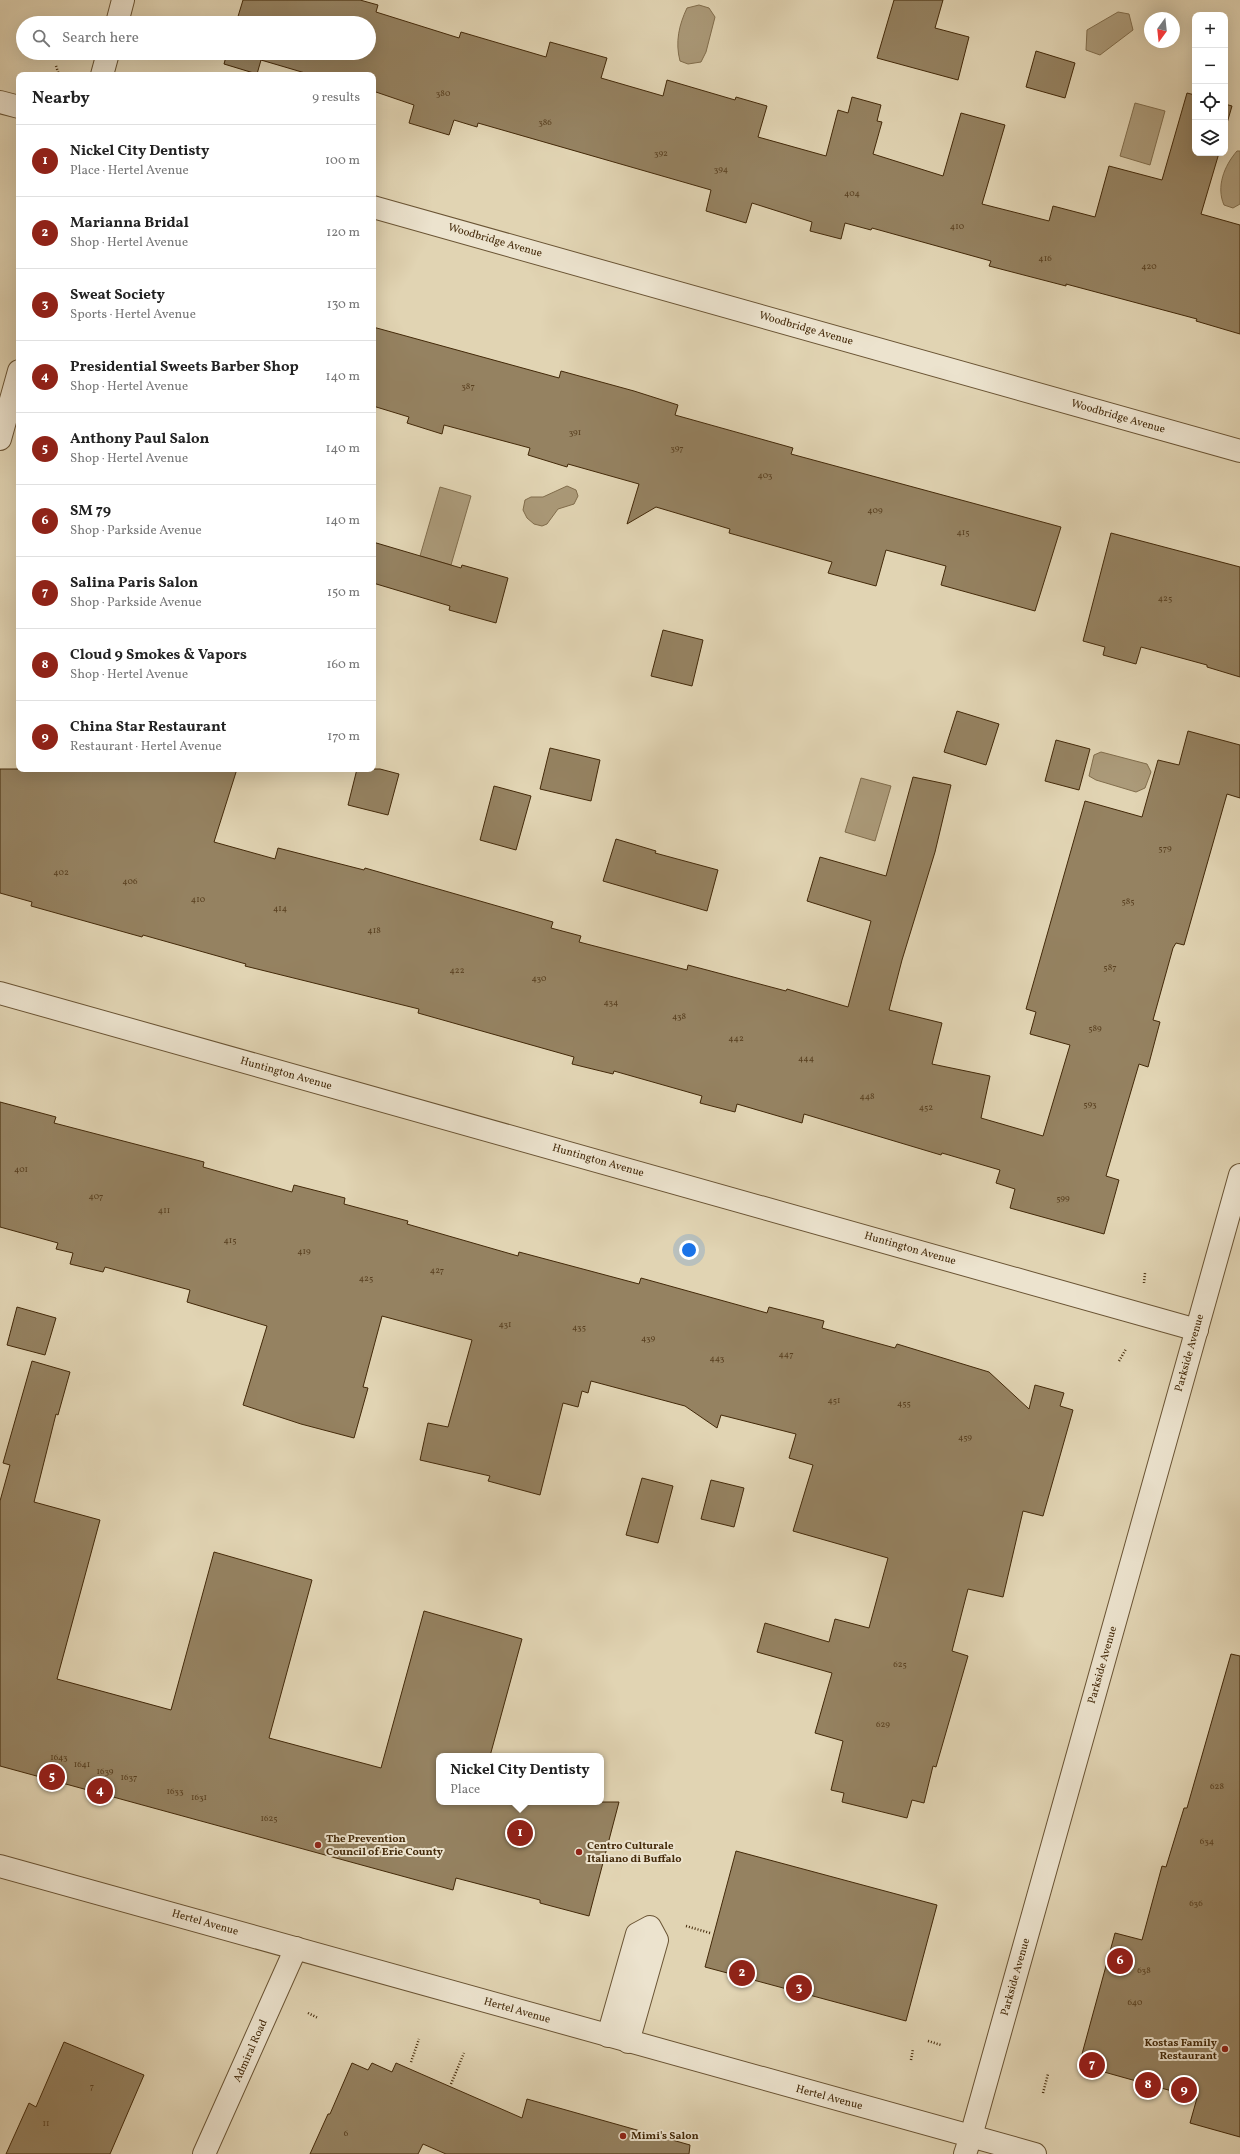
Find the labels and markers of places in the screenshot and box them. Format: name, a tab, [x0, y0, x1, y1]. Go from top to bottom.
pin: 5	[39, 1762, 65, 1792]
pin: 4	[87, 1776, 113, 1806]
pin: 1	[507, 1818, 533, 1848]
place label: The Prevention Council of Erie County	[326, 1832, 444, 1860]
place label: Centro Culturale Italiano di Buffalo	[587, 1839, 682, 1867]
marker: The Prevention Council of Erie County	[313, 1840, 323, 1850]
marker: Centro Culturale Italiano di Buffalo	[574, 1847, 584, 1857]
pin: 6	[1107, 1946, 1133, 1976]
pin: 2	[729, 1958, 755, 1988]
pin: 3	[786, 1973, 812, 2003]
place label: Kostas Family Restaurant	[1144, 2036, 1218, 2064]
marker: Kostas Family Restaurant	[1220, 2044, 1230, 2054]
pin: 7	[1079, 2050, 1105, 2080]
pin: 8	[1135, 2070, 1161, 2100]
pin: 9	[1171, 2075, 1197, 2105]
place label: Mimi's Salon	[631, 2129, 699, 2144]
marker: Mimi's Salon	[618, 2131, 628, 2141]

